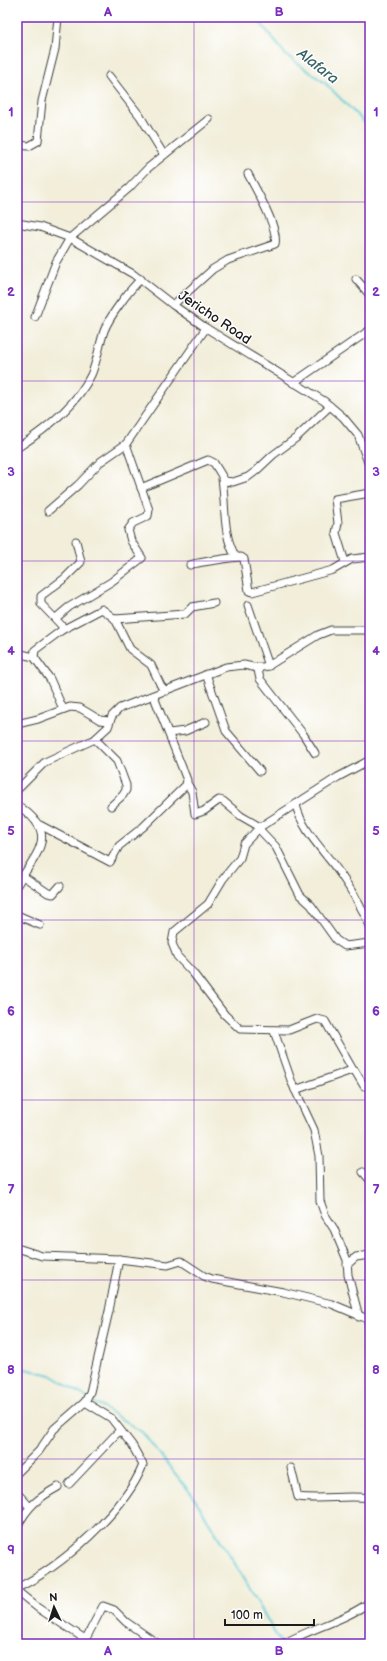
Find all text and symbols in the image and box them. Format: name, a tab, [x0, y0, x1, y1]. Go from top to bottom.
text: A	[103, 4, 112, 20]
text: B	[274, 4, 284, 20]
water label: Alafara	[292, 44, 342, 88]
text: 1	[8, 104, 14, 120]
text: 1	[373, 104, 379, 120]
text: 2	[7, 284, 15, 300]
text: 2	[372, 284, 380, 300]
street label: Jericho Road	[175, 287, 254, 348]
text: 3	[7, 464, 15, 480]
text: 3	[372, 464, 380, 480]
text: 4	[7, 643, 15, 659]
text: 4	[372, 643, 380, 659]
text: 5	[7, 823, 15, 839]
text: 5	[372, 823, 380, 839]
text: 6	[7, 1003, 15, 1019]
text: 6	[372, 1003, 380, 1019]
text: 7	[7, 1182, 15, 1198]
text: 7	[372, 1182, 380, 1198]
text: 8	[7, 1362, 15, 1378]
text: 8	[372, 1362, 380, 1378]
text: 9	[7, 1542, 15, 1558]
text: 9	[372, 1542, 380, 1558]
north arrow	[34, 1587, 74, 1627]
text: N	[49, 1591, 58, 1604]
scale bar	[225, 1601, 314, 1627]
text: 100 m	[231, 1608, 263, 1623]
text: A	[103, 1643, 112, 1659]
text: B	[274, 1643, 284, 1659]

